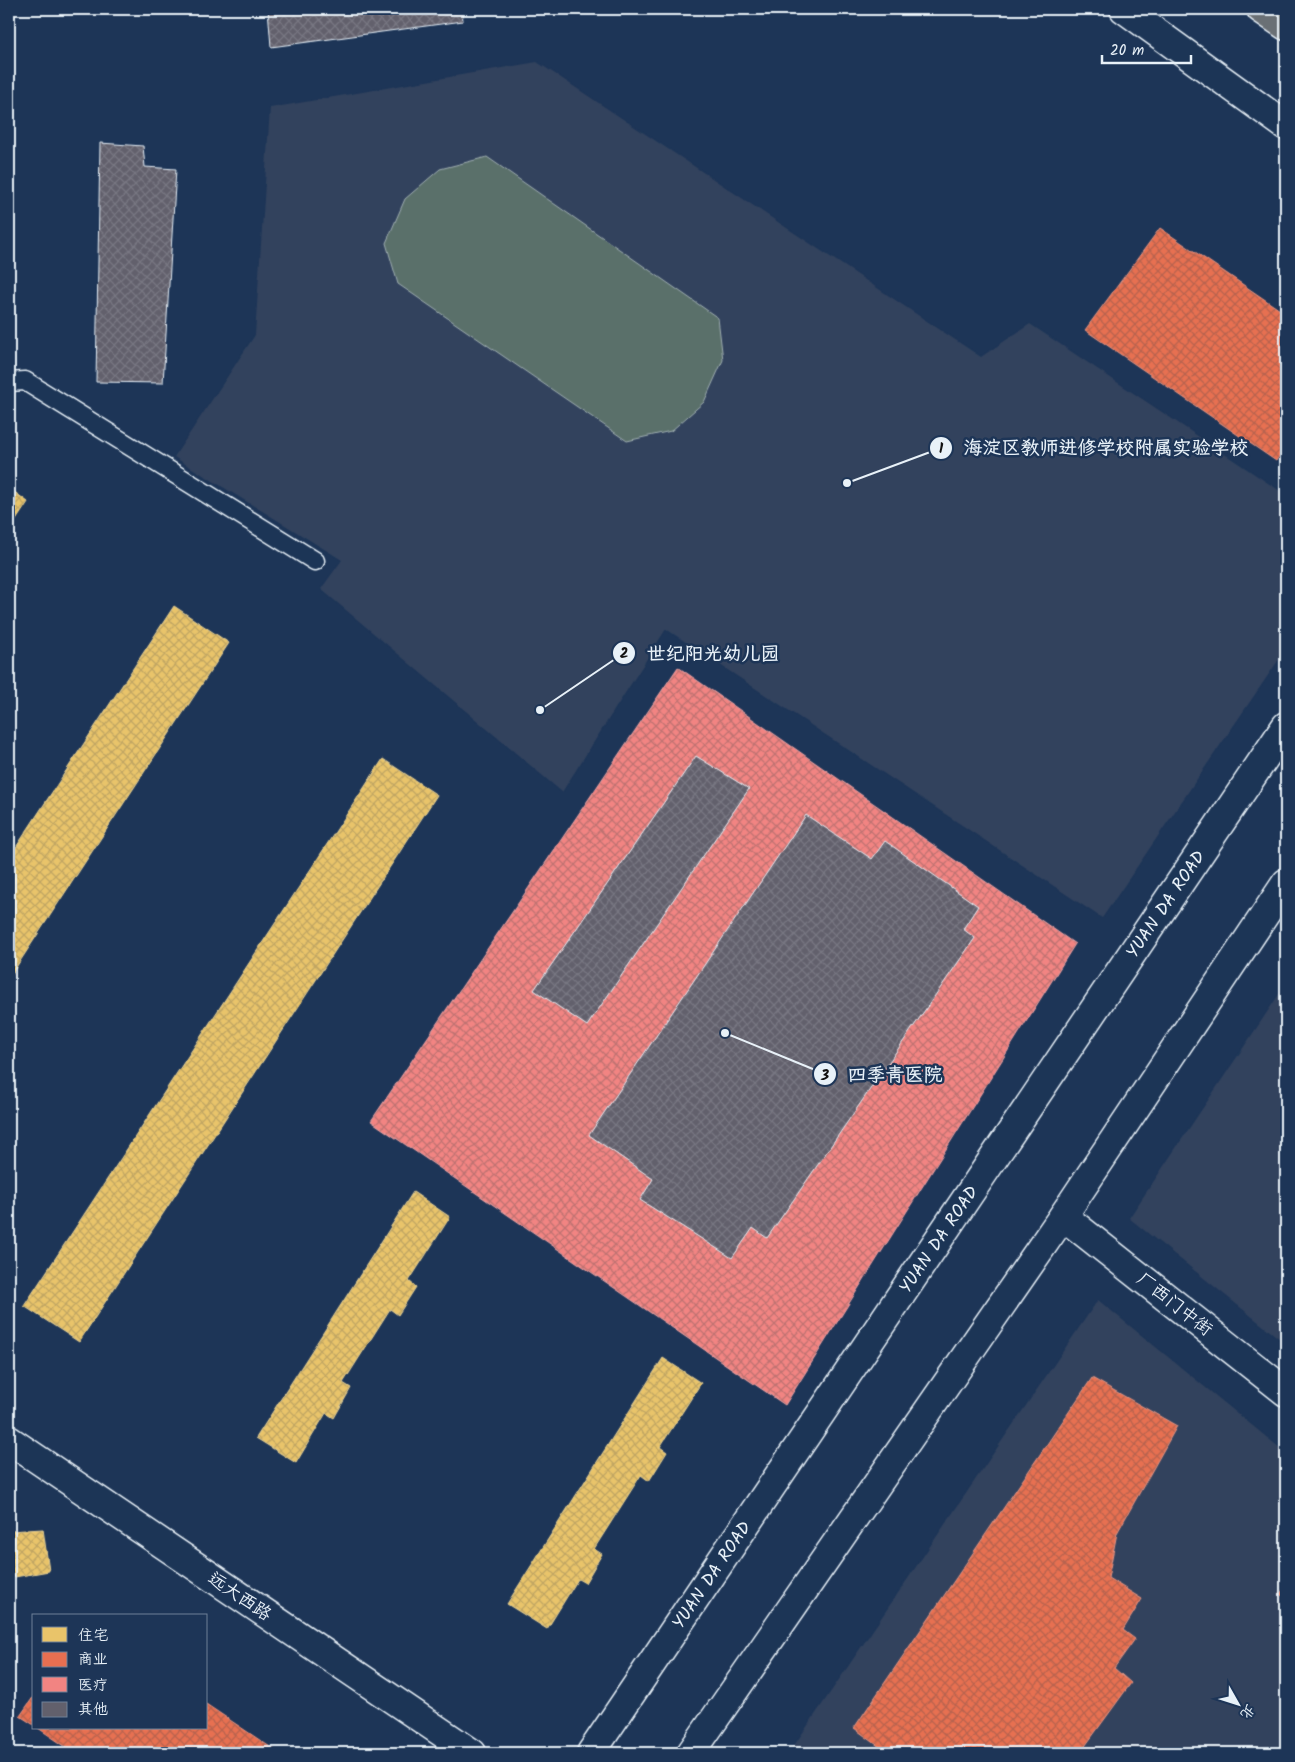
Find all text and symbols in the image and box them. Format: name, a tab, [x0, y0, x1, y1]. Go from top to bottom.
scale bar	[1102, 32, 1191, 64]
text: 20 m	[1110, 39, 1144, 63]
callout: 海淀区教师进修学校附属实验学校	[929, 431, 1259, 465]
text: 海淀区教师进修学校附属实验学校	[963, 434, 1249, 464]
text: 1	[939, 437, 944, 461]
callout: 世纪阳光幼儿园	[612, 636, 790, 670]
text: 世纪阳光幼儿园	[646, 640, 780, 670]
text: 2	[620, 642, 629, 666]
street label: YUAN DA ROAD	[1120, 845, 1214, 965]
callout: 四季青医院	[813, 1057, 953, 1091]
text: 四季青医院	[847, 1061, 943, 1091]
text: 3	[820, 1064, 829, 1088]
street label: YUAN DA ROAD	[893, 1180, 987, 1300]
street label: 厂西门中街	[1130, 1266, 1218, 1344]
street label: YUAN DA ROAD	[666, 1515, 760, 1636]
street label: 远大西路	[201, 1565, 277, 1629]
legend	[32, 1614, 208, 1730]
text: 住宅	[78, 1624, 108, 1648]
text: 商业	[78, 1648, 108, 1672]
text: 医疗	[78, 1674, 108, 1698]
north arrow	[1212, 1680, 1262, 1730]
text: 其他	[78, 1698, 108, 1722]
text: 北	[1234, 1699, 1260, 1724]

